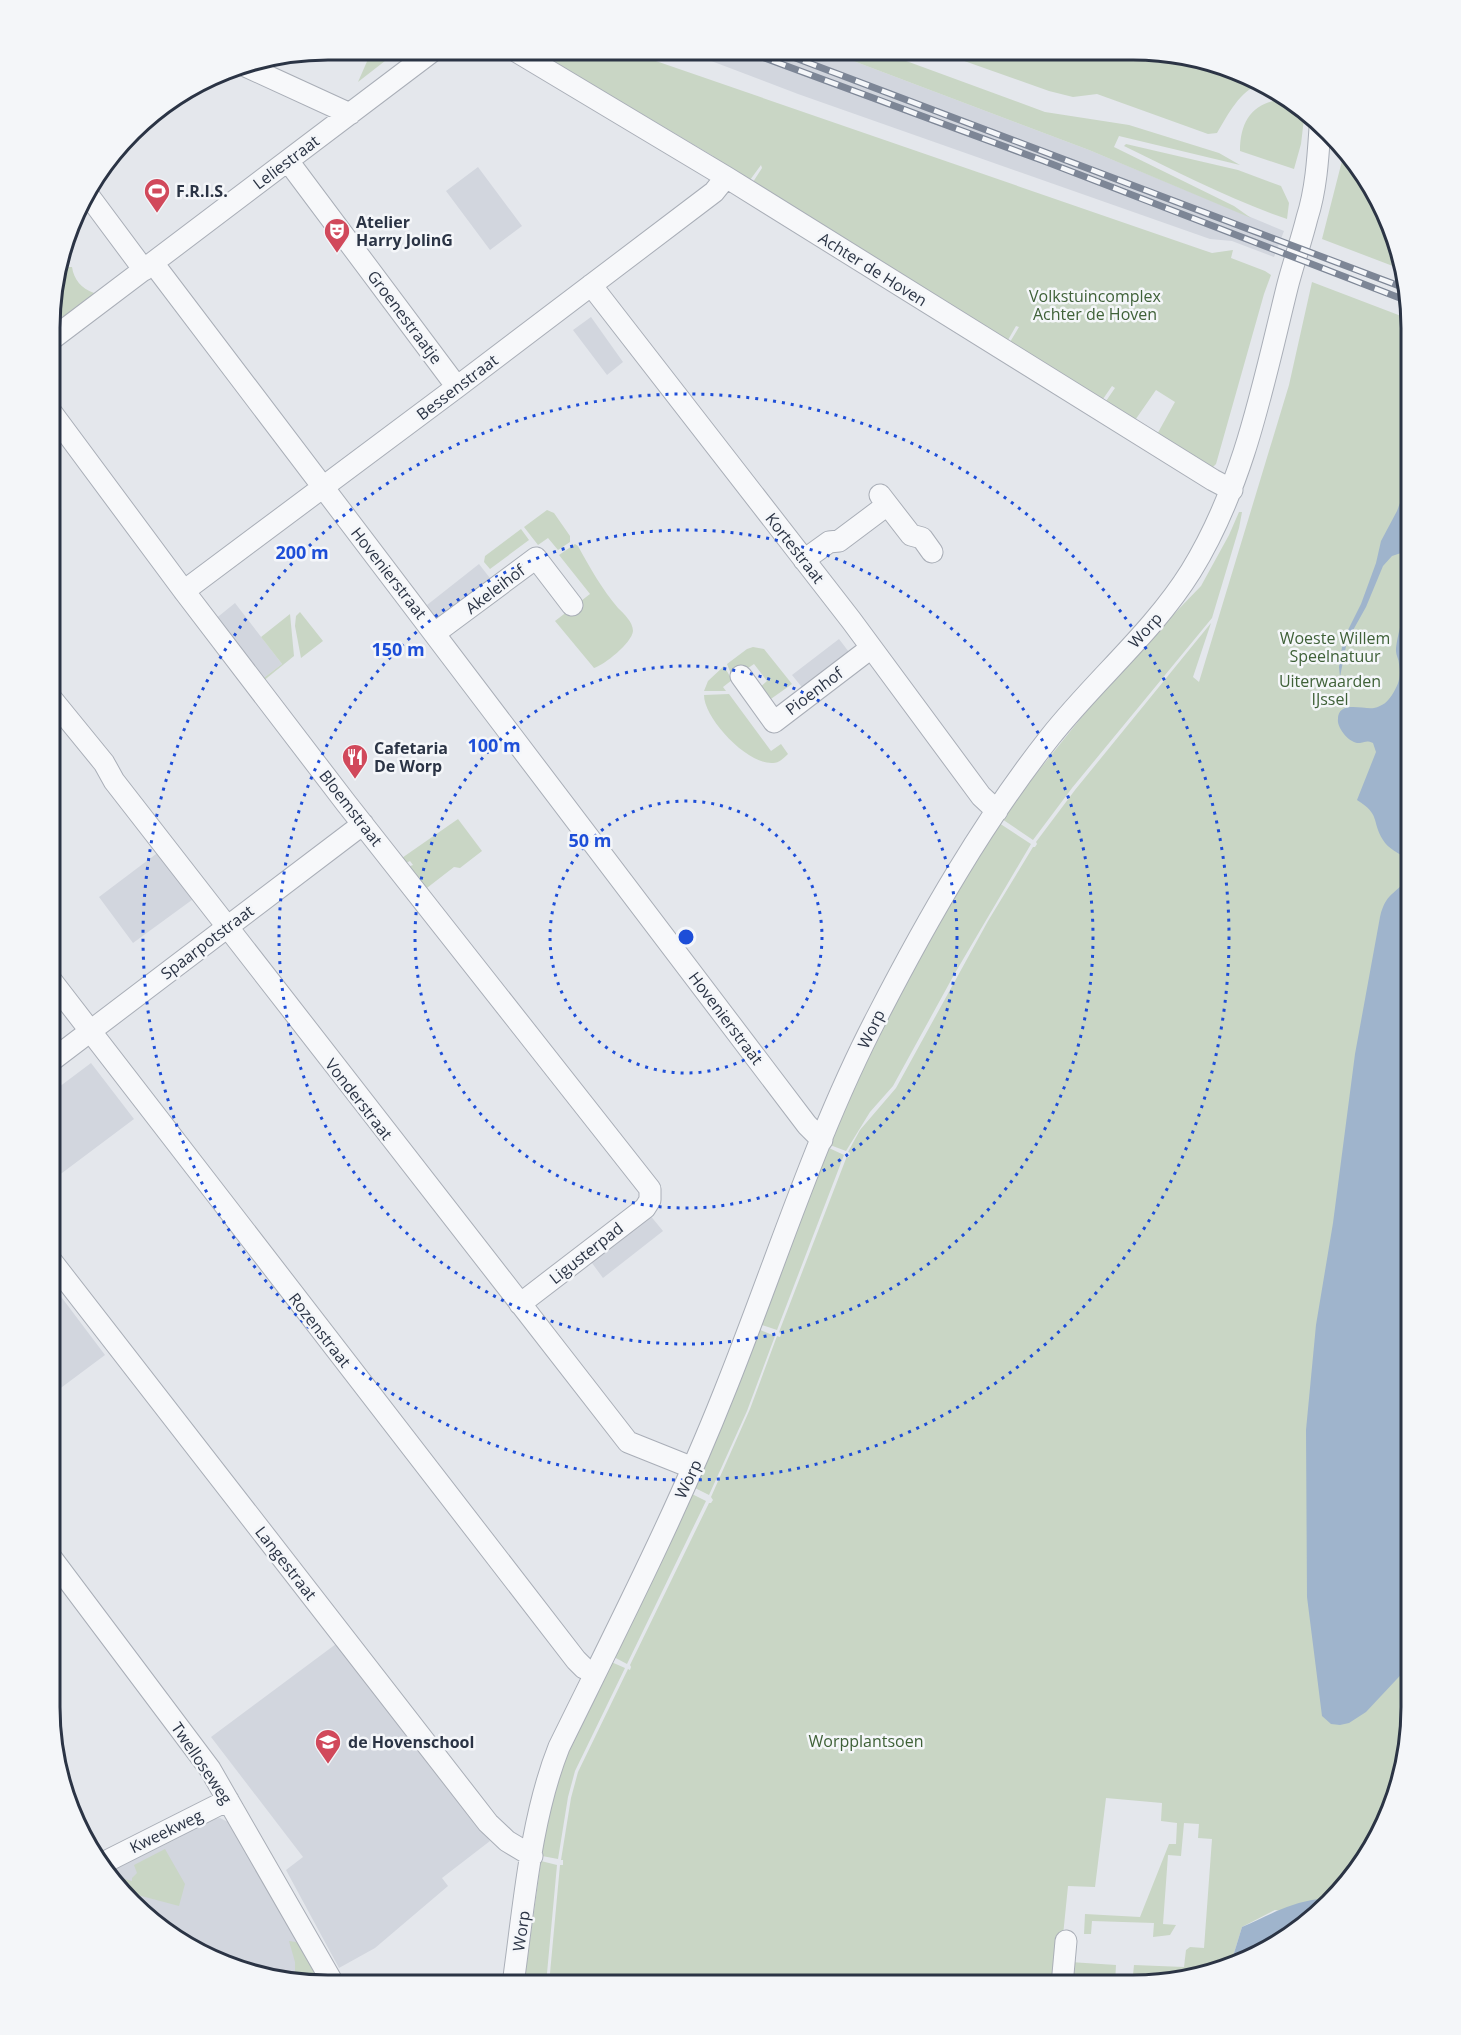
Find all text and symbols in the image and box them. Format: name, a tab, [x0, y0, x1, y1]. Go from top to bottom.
street label: Leliestraat	[248, 130, 324, 194]
sports icon: F.R.I.S.	[142, 176, 172, 214]
place label: F.R.I.S.	[176, 180, 228, 202]
place label: Atelier Harry JolinG	[356, 211, 453, 251]
theatre icon: Atelier Harry JolinG	[322, 216, 352, 254]
street label: Achter de Hoven	[815, 227, 931, 311]
street label: Groenestraatje	[363, 266, 447, 368]
park label: Volkstuincomplex Achter de Hoven	[1029, 285, 1162, 325]
street label: Bessenstraat	[412, 349, 502, 425]
street label: Kortestraat	[760, 508, 830, 588]
street label: Hovenierstraat	[346, 522, 432, 624]
text: 200 m	[275, 540, 329, 564]
street label: Akeleihof	[461, 558, 531, 619]
street label: Worp	[1123, 608, 1167, 652]
park label: Woeste Willem Speelnatuur	[1280, 627, 1390, 667]
text: 150 m	[371, 637, 425, 661]
street label: Pioenhof	[781, 661, 849, 720]
park label: Uiterwaarden IJssel	[1279, 670, 1381, 710]
text: 100 m	[467, 733, 521, 757]
place label: Cafetaria De Worp	[374, 737, 448, 777]
restaurant icon: Cafetaria De Worp	[340, 742, 370, 780]
street label: Bloemstraat	[314, 765, 388, 851]
text: 50 m	[569, 828, 611, 852]
street label: Spaarpotstraat	[156, 900, 258, 984]
centre of rings	[676, 927, 696, 947]
street label: Hovenierstraat	[684, 967, 768, 1069]
street label: Worp	[852, 1006, 890, 1052]
street label: Vonderstraat	[320, 1054, 398, 1144]
street label: Ligusterpad	[544, 1217, 628, 1289]
street label: Rozenstraat	[284, 1288, 356, 1372]
street label: Worp	[669, 1456, 707, 1502]
street label: Langestraat	[250, 1522, 322, 1605]
street label: Twelloseweg	[166, 1718, 238, 1809]
school or university icon: de Hovenschool	[313, 1727, 343, 1765]
park label: Worpplantsoen	[808, 1730, 924, 1752]
place label: de Hovenschool	[348, 1731, 474, 1753]
street label: Kweekweg	[126, 1804, 206, 1858]
street label: Worp	[507, 1909, 535, 1953]

